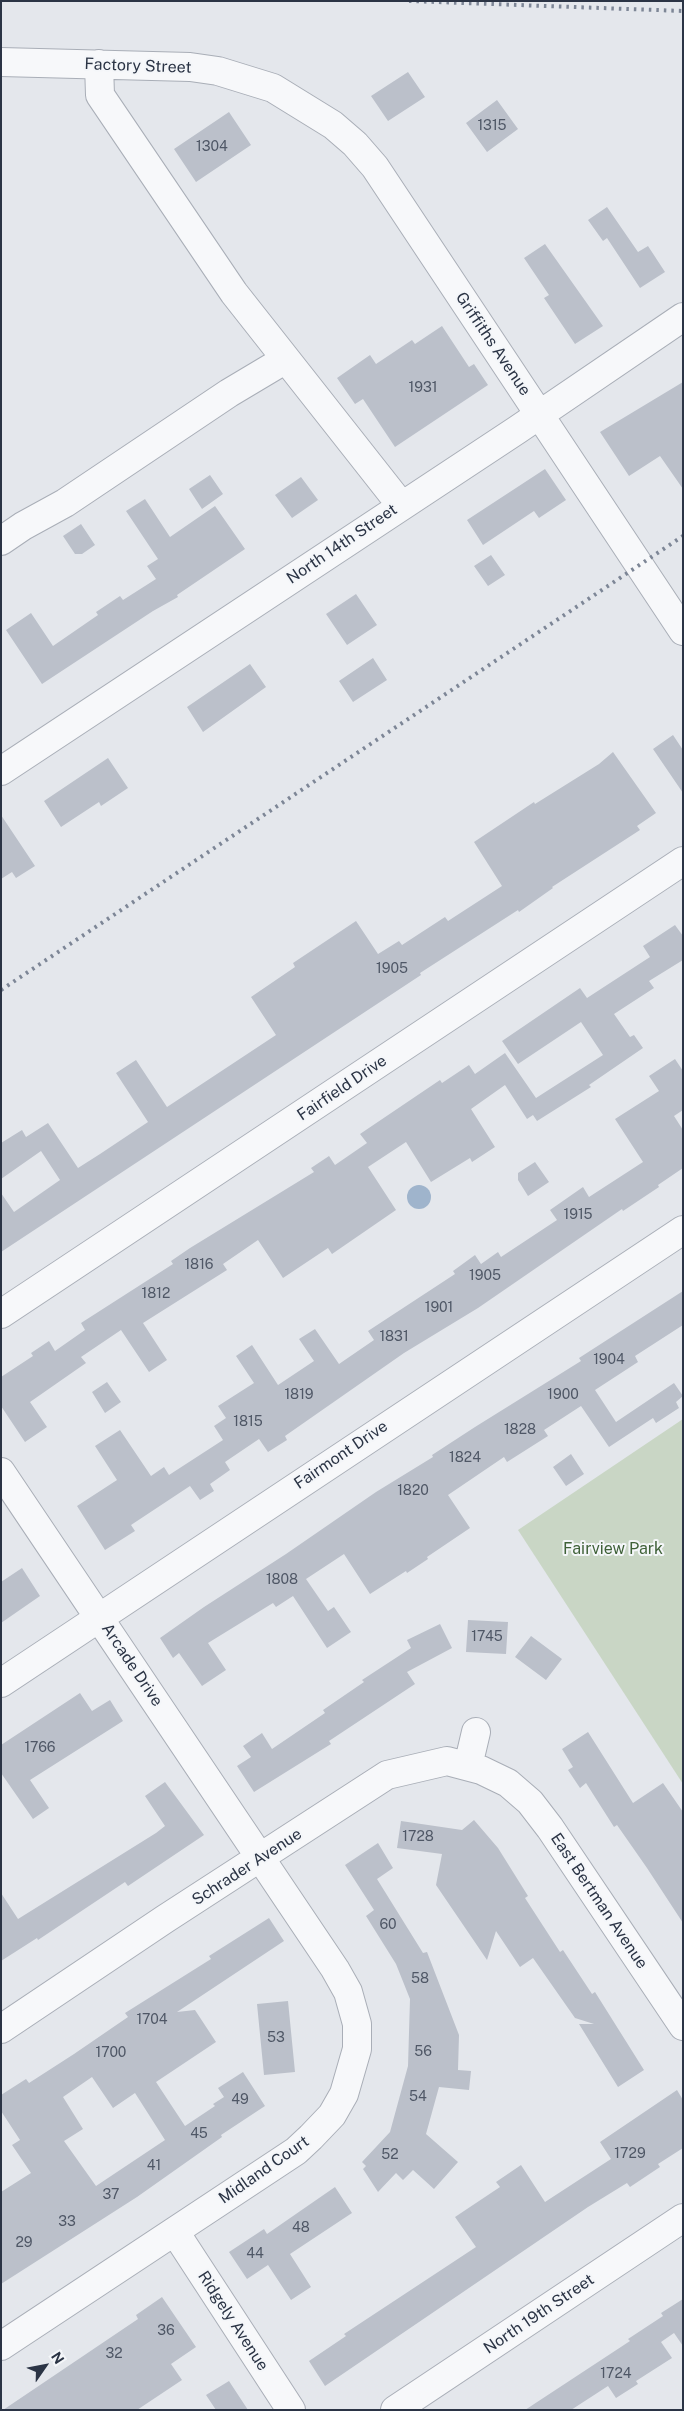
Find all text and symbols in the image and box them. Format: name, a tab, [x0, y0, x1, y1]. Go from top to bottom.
street label: Factory Street	[84, 55, 192, 77]
house number: 1315	[477, 118, 507, 134]
house number: 1304	[196, 139, 228, 155]
street label: Griffiths Avenue	[451, 289, 535, 399]
house number: 1931	[409, 380, 437, 396]
street label: North 14th Street	[283, 500, 401, 588]
house number: 1905	[376, 961, 408, 977]
street label: Fairfield Drive	[294, 1051, 390, 1125]
house number: 1915	[563, 1207, 593, 1223]
house number: 1816	[184, 1257, 214, 1273]
house number: 1905	[469, 1268, 501, 1284]
house number: 1812	[142, 1286, 170, 1302]
house number: 1901	[425, 1300, 453, 1316]
house number: 1831	[379, 1329, 409, 1345]
house number: 1904	[593, 1352, 625, 1368]
house number: 1819	[284, 1387, 314, 1403]
house number: 1900	[547, 1387, 579, 1403]
house number: 1815	[233, 1414, 263, 1430]
street label: Fairmont Drive	[291, 1417, 391, 1493]
house number: 1828	[504, 1422, 536, 1438]
house number: 1824	[449, 1450, 481, 1466]
house number: 1820	[397, 1483, 429, 1499]
park label: Fairview Park	[563, 1539, 663, 1559]
house number: 1808	[266, 1572, 298, 1588]
street label: Arcade Drive	[97, 1620, 167, 1710]
house number: 1745	[471, 1629, 503, 1645]
house number: 1766	[24, 1740, 56, 1756]
street label: Schrader Avenue	[188, 1824, 306, 1910]
house number: 1728	[402, 1829, 434, 1845]
street label: East Bertman Avenue	[546, 1830, 652, 1972]
house number: 60	[379, 1917, 397, 1933]
house number: 58	[411, 1971, 429, 1987]
house number: 1704	[136, 2012, 168, 2028]
house number: 53	[267, 2030, 285, 2046]
house number: 56	[414, 2044, 432, 2060]
house number: 1700	[96, 2045, 126, 2061]
house number: 54	[409, 2089, 427, 2105]
house number: 49	[231, 2092, 249, 2108]
house number: 45	[190, 2126, 208, 2142]
street label: Midland Court	[215, 2132, 313, 2208]
house number: 1729	[614, 2146, 646, 2162]
house number: 52	[381, 2147, 399, 2163]
house number: 41	[147, 2158, 161, 2174]
house number: 37	[103, 2187, 119, 2203]
house number: 33	[58, 2214, 76, 2230]
house number: 48	[292, 2220, 310, 2236]
house number: 29	[15, 2235, 33, 2251]
house number: 44	[246, 2246, 264, 2262]
street label: Ridgely Avenue	[194, 2268, 272, 2374]
street label: North 19th Street	[480, 2270, 598, 2358]
house number: 36	[157, 2323, 175, 2339]
north arrow	[20, 2341, 70, 2391]
house number: 32	[105, 2346, 123, 2362]
text: N	[48, 2349, 67, 2367]
house number: 1724	[600, 2366, 632, 2382]

